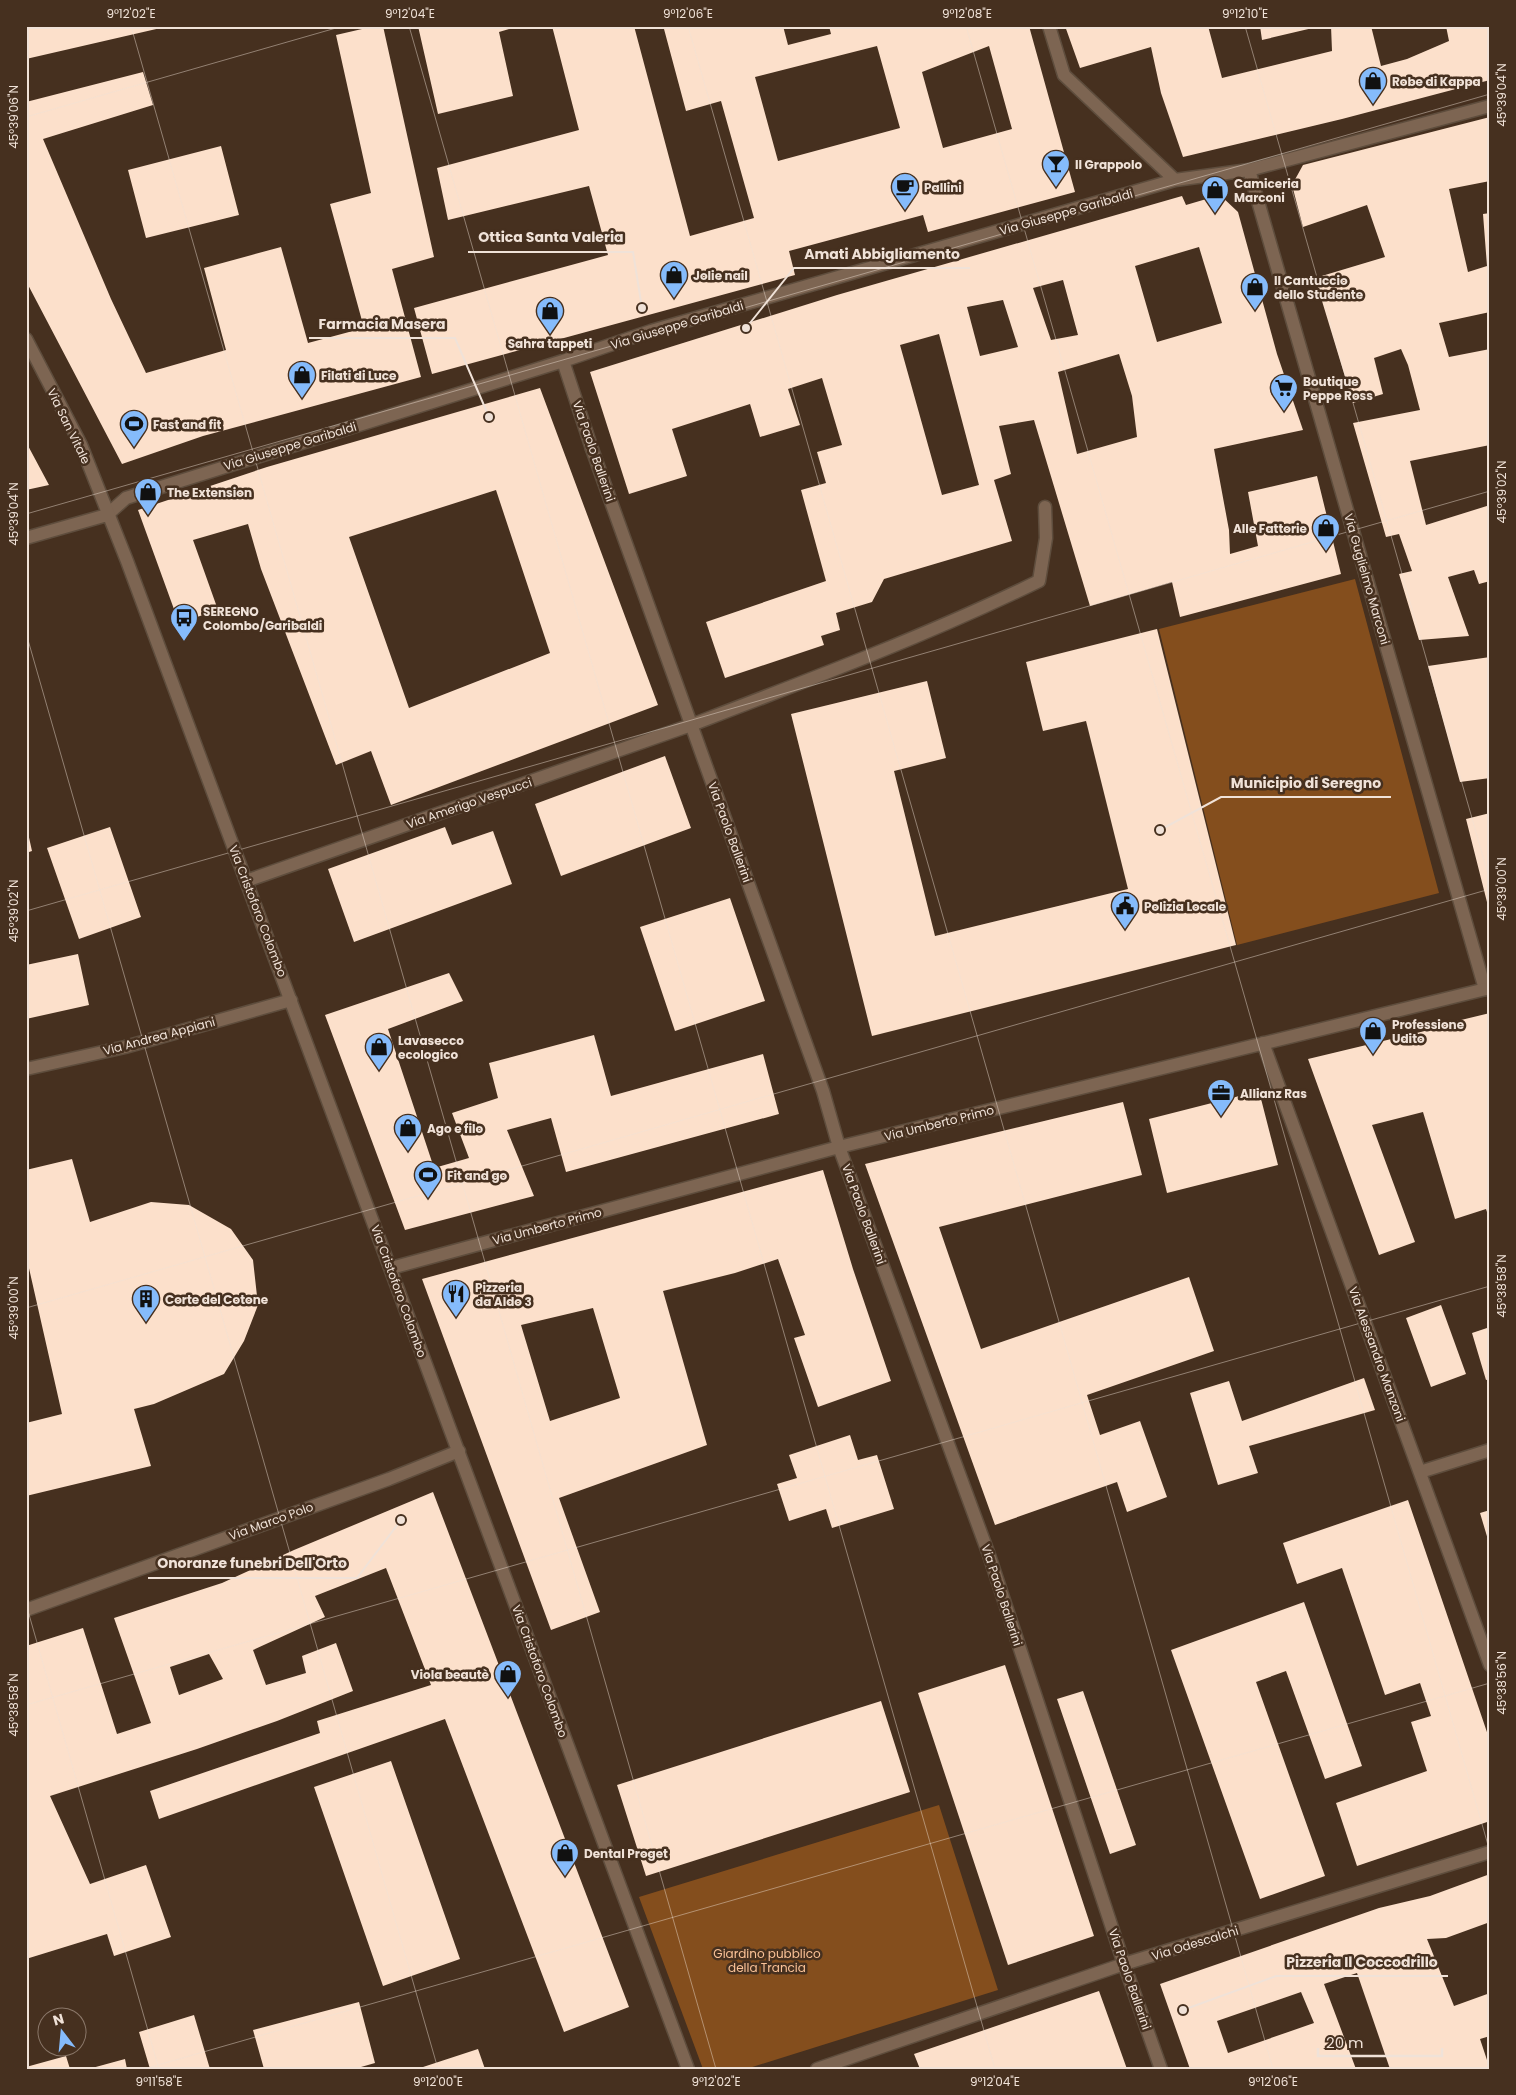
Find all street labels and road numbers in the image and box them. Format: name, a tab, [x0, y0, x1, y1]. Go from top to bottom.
street label: Via Giuseppe Garibaldi	[997, 185, 1135, 239]
street label: Via Giuseppe Garibaldi	[609, 297, 746, 353]
street label: Via San Vitale	[43, 385, 95, 467]
street label: Via Paolo Ballerini	[569, 398, 619, 504]
street label: Via Giuseppe Garibaldi	[222, 418, 359, 474]
street label: Via Guglielmo Marconi	[1340, 511, 1394, 647]
street label: Via Amerigo Vespucci	[404, 773, 534, 832]
street label: Via Paolo Ballerini	[704, 779, 756, 885]
street label: Via Cristoforo Colombo	[225, 843, 291, 980]
street label: Via Andrea Appiani	[101, 1013, 217, 1059]
street label: Via Umberto Primo	[882, 1101, 996, 1145]
street label: Via Paolo Ballerini	[838, 1161, 890, 1267]
street label: Via Umberto Primo	[490, 1203, 604, 1249]
street label: Via Cristoforo Colombo	[367, 1222, 431, 1360]
street label: Via Alessandro Manzoni	[1345, 1284, 1409, 1424]
street label: Via Marco Polo	[226, 1498, 316, 1544]
street label: Via Paolo Ballerini	[978, 1542, 1026, 1648]
street label: Via Cristoforo Colombo	[508, 1602, 572, 1740]
street label: Via Odescalchi	[1150, 1922, 1241, 1964]
street label: Via Paolo Ballerini	[1105, 1926, 1155, 2032]

